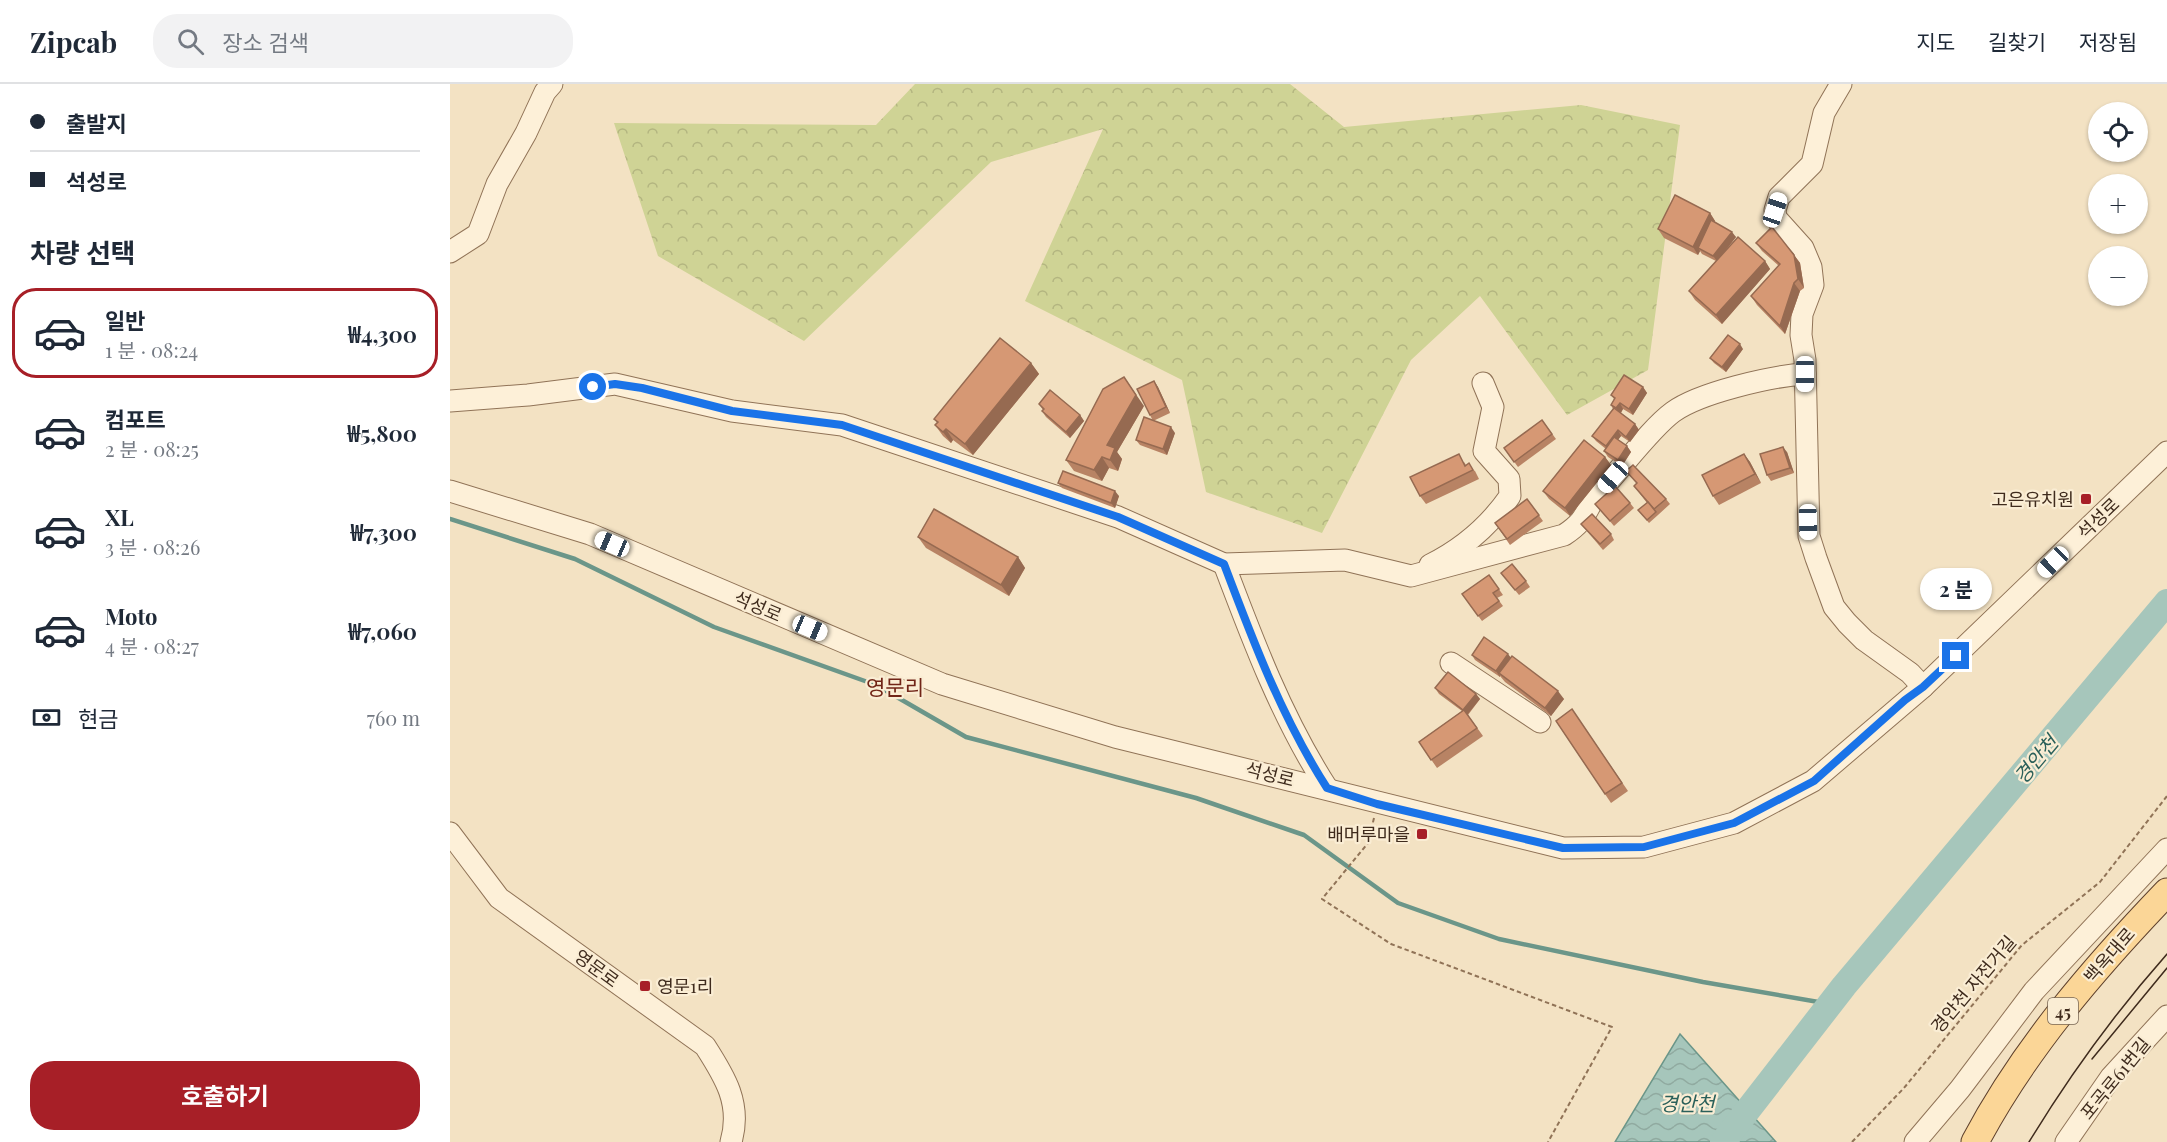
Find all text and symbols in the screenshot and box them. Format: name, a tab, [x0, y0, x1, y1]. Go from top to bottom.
search box	[153, 14, 573, 68]
text: Zipcab	[30, 23, 117, 60]
icon: search	[174, 25, 207, 58]
text: 장소 검색	[222, 27, 309, 57]
text: 지도	[1916, 27, 1955, 55]
text: 길찾기	[1988, 27, 2046, 55]
text: 저장됨	[2079, 27, 2137, 55]
map controls	[2088, 102, 2148, 306]
button: locate	[2088, 102, 2148, 162]
text: 출발지	[66, 108, 127, 138]
text: 석성로	[66, 166, 127, 196]
button: +	[2088, 174, 2148, 234]
car	[1761, 190, 1789, 230]
text: 차량 선택	[30, 234, 136, 270]
button: −	[2088, 246, 2148, 306]
text: 일반	[105, 305, 145, 335]
icon: car	[33, 306, 87, 360]
text: ₩4,300	[348, 319, 417, 349]
text: 1 분 · 08:24	[105, 336, 198, 363]
car	[1796, 356, 1814, 392]
route start	[579, 373, 606, 400]
text: 컴포트	[105, 404, 166, 434]
icon: car	[33, 405, 87, 459]
text: ₩5,800	[347, 418, 417, 448]
text: 2 분 · 08:25	[105, 435, 199, 462]
car	[1594, 458, 1632, 496]
place label: 고은유치원	[1991, 487, 2074, 511]
street label: 석성로	[2072, 492, 2124, 544]
marker: 고은유치원	[2079, 492, 2093, 506]
text: XL	[105, 502, 134, 532]
icon: car	[33, 504, 87, 558]
car	[1799, 504, 1817, 540]
text: ₩7,300	[350, 517, 417, 547]
car	[592, 529, 632, 559]
text: 3 분 · 08:26	[105, 533, 200, 560]
car	[2034, 543, 2072, 581]
callout: 2 분	[1920, 569, 1992, 611]
text: 2 분	[1939, 575, 1973, 602]
street label: 석성로	[730, 585, 786, 627]
text: Moto	[105, 601, 158, 631]
icon: car	[33, 603, 87, 657]
car	[790, 613, 830, 643]
text: ₩7,060	[348, 616, 417, 646]
text: 4 분 · 08:27	[105, 632, 199, 659]
route end	[1942, 642, 1969, 669]
district label: 영문리	[866, 672, 924, 700]
icon: cash	[30, 701, 63, 734]
text: 현금	[78, 703, 118, 733]
text: 760 m	[367, 704, 420, 731]
water label: 경안천	[2007, 727, 2065, 789]
street label: 석성로	[1243, 756, 1297, 792]
place label: 배머루마을	[1327, 822, 1410, 846]
marker: 배머루마을	[1415, 827, 1429, 841]
street label: 백옥대로	[2078, 922, 2140, 988]
street label: 경안천 자전거길	[1925, 930, 2021, 1038]
street label: 영문로	[570, 944, 624, 992]
place label: 영문1리	[657, 974, 713, 998]
marker: 영문1리	[638, 979, 652, 993]
road number: 45	[2048, 998, 2078, 1024]
street label: 포곡로61번길	[2075, 1032, 2155, 1124]
button: 호출하기	[30, 1061, 420, 1130]
water label: 경안천	[1659, 1089, 1717, 1116]

